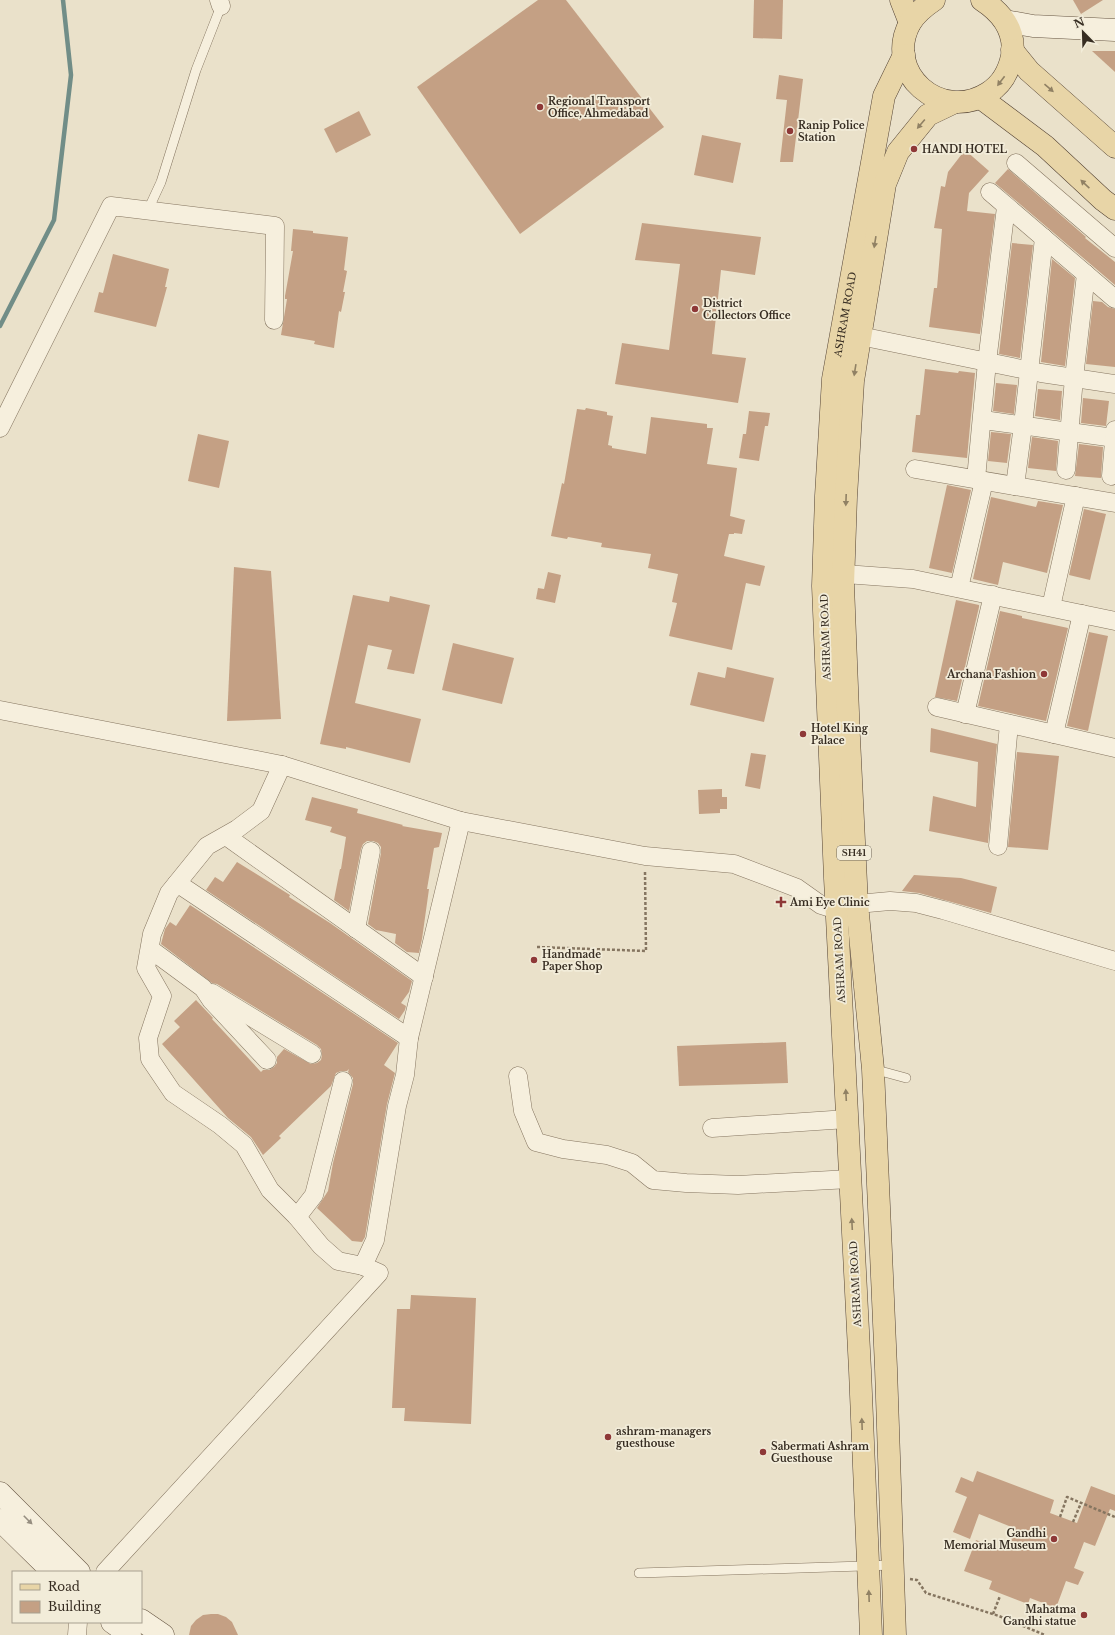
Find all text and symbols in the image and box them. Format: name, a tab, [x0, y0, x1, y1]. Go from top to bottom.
north arrow	[1063, 12, 1103, 52]
text: N	[1072, 14, 1087, 31]
one-way arrow	[997, 75, 1005, 86]
one-way arrow	[1043, 84, 1054, 93]
place label: Regional Transport Office, Ahmedabad	[548, 95, 650, 120]
marker: Regional Transport Office, Ahmedabad	[535, 102, 545, 112]
one-way arrow	[917, 118, 926, 129]
place label: Ranip Police Station	[798, 119, 865, 144]
marker: Ranip Police Station	[785, 126, 795, 136]
place label: HANDI HOTEL	[922, 143, 1008, 156]
marker: HANDI HOTEL	[909, 144, 919, 154]
one-way arrow	[1081, 180, 1090, 189]
one-way arrow	[872, 236, 878, 248]
street label: ASHRAM ROAD	[831, 271, 859, 359]
place label: District Collectors Office	[703, 297, 791, 322]
marker: District Collectors Office	[690, 304, 700, 314]
one-way arrow	[851, 364, 857, 376]
one-way arrow	[843, 494, 849, 507]
street label: ASHRAM ROAD	[817, 594, 834, 681]
place label: Archana Fashion	[946, 668, 1037, 681]
marker: Archana Fashion	[1039, 669, 1049, 679]
place label: Hotel King Palace	[811, 722, 869, 747]
marker: Hotel King Palace	[798, 729, 808, 739]
road number: SH41	[837, 846, 871, 860]
marker: Ami Eye Clinic	[775, 896, 787, 908]
place label: Ami Eye Clinic	[789, 896, 870, 909]
street label: ASHRAM ROAD	[831, 916, 848, 1004]
place label: Handmade Paper Shop	[542, 948, 602, 973]
marker: Handmade Paper Shop	[529, 955, 539, 965]
one-way arrow	[842, 1089, 849, 1101]
one-way arrow	[849, 1218, 856, 1230]
street label: ASHRAM ROAD	[847, 1240, 864, 1328]
one-way arrow	[859, 1417, 865, 1430]
place label: ashram-managers guesthouse	[616, 1425, 711, 1450]
marker: ashram-managers guesthouse	[603, 1432, 613, 1442]
place label: Sabermati Ashram Guesthouse	[771, 1440, 869, 1465]
marker: Sabermati Ashram Guesthouse	[758, 1447, 768, 1457]
one-way arrow	[23, 1516, 33, 1525]
place label: Gandhi Memorial Museum	[944, 1527, 1046, 1552]
marker: Gandhi Memorial Museum	[1049, 1534, 1059, 1544]
legend	[12, 1571, 142, 1623]
text: Road	[48, 1579, 80, 1594]
one-way arrow	[866, 1589, 872, 1602]
text: Building	[48, 1599, 102, 1614]
place label: Mahatma Gandhi statue	[1003, 1603, 1076, 1628]
marker: Mahatma Gandhi statue	[1079, 1610, 1089, 1620]

